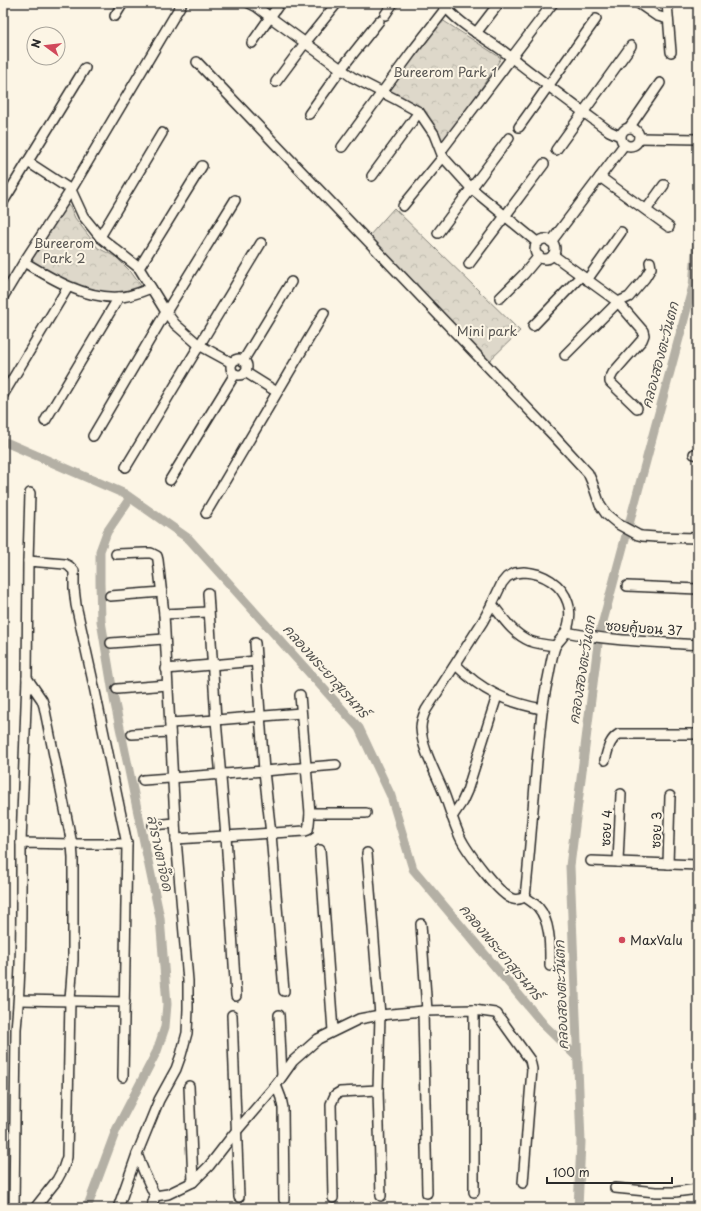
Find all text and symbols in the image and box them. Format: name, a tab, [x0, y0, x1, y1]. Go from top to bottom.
north arrow	[26, 26, 66, 66]
text: N	[27, 37, 45, 50]
park label: Bureerom Park 1	[393, 62, 497, 81]
park label: Bureerom Park 2	[34, 233, 94, 267]
water label: คลองสองตะวันตก	[635, 298, 684, 410]
park label: Mini park	[457, 321, 517, 340]
water label: คลองสองตะวันตก	[563, 613, 601, 726]
street label: ซอยคู้บอน 37	[605, 615, 683, 641]
water label: คลองพระยาสุเรนทร์	[278, 619, 377, 726]
street label: ซอย 4	[595, 809, 616, 847]
street label: ซอย 3	[645, 811, 666, 849]
water label: ลำรางตาจ๊อด	[142, 813, 179, 894]
water label: คลองพระยาสุเรนทร์	[454, 899, 550, 1008]
place label: MaxValu	[630, 930, 683, 949]
marker: MaxValu	[617, 935, 627, 945]
water label: คลองสองตะวันตก	[548, 939, 573, 1050]
scale bar	[547, 1159, 672, 1185]
text: 100 m	[553, 1163, 590, 1181]

